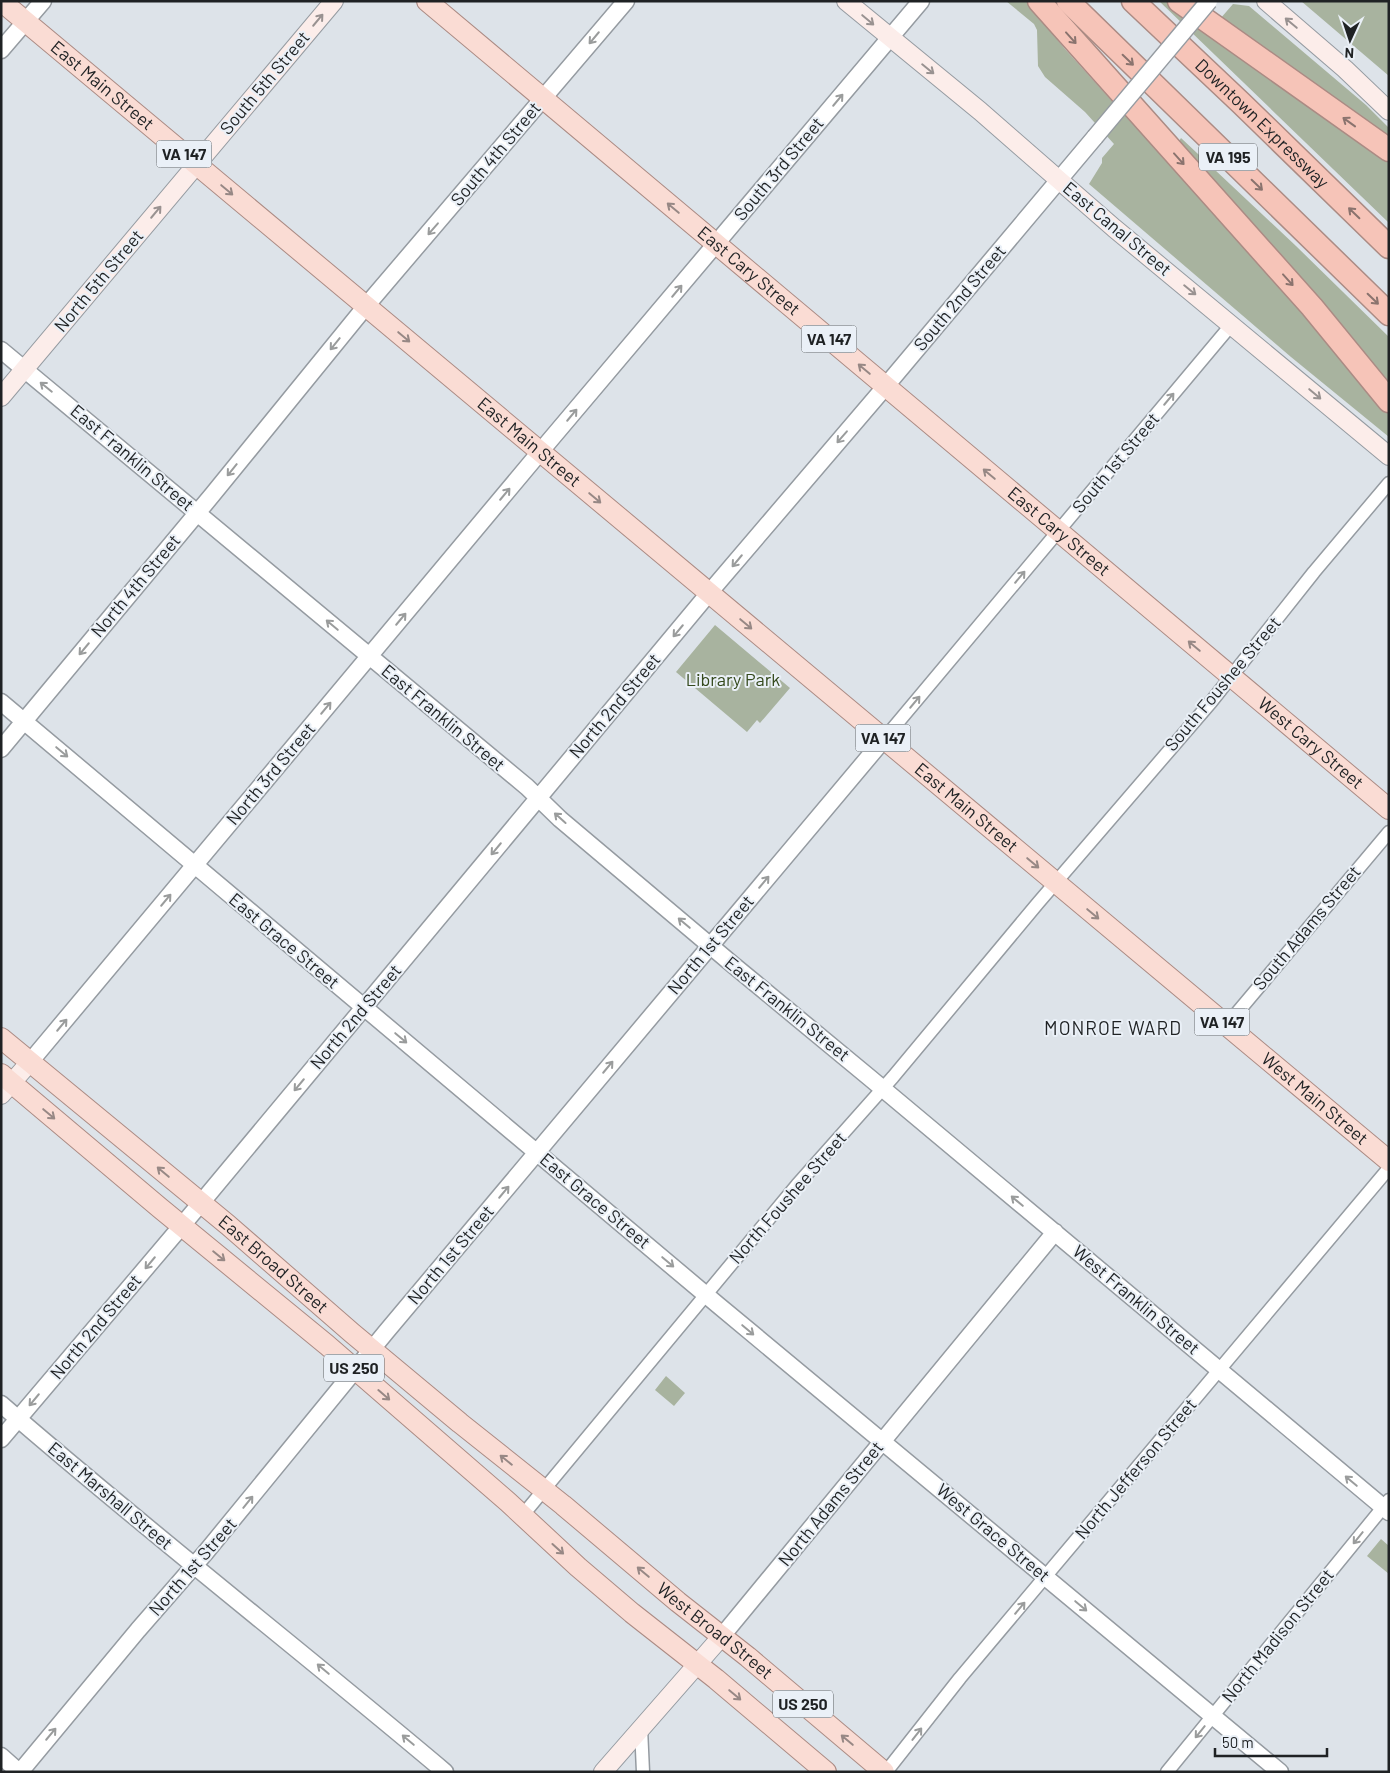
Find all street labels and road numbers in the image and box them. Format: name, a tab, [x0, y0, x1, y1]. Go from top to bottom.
street label: South 5th Street	[215, 26, 314, 138]
street label: East Main Street	[47, 35, 159, 134]
street label: Downtown Expressway	[1191, 54, 1334, 193]
street label: South 4th Street	[445, 97, 545, 210]
street label: South 3rd Street	[729, 112, 828, 225]
road number: VA 147	[156, 140, 212, 168]
road number: VA 195	[1199, 144, 1257, 170]
street label: East Canal Street	[1059, 177, 1176, 280]
street label: East Cary Street	[694, 221, 805, 320]
street label: North 5th Street	[49, 225, 147, 336]
street label: South 2nd Street	[909, 240, 1010, 355]
road number: VA 147	[802, 326, 856, 352]
street label: East Main Street	[473, 392, 586, 491]
street label: East Franklin Street	[66, 399, 199, 515]
street label: South 1st Street	[1067, 408, 1164, 517]
street label: East Cary Street	[1004, 482, 1115, 580]
street label: North 4th Street	[86, 529, 185, 641]
street label: South Foushee Street	[1160, 612, 1285, 755]
street label: North 2nd Street	[564, 648, 665, 762]
street label: East Franklin Street	[377, 659, 510, 775]
street label: West Cary Street	[1254, 692, 1369, 793]
street label: North 3rd Street	[221, 718, 319, 829]
road number: VA 147	[856, 724, 910, 751]
street label: East Main Street	[911, 757, 1023, 856]
street label: South Adams Street	[1248, 861, 1365, 994]
street label: East Grace Street	[225, 888, 344, 993]
street label: North 1st Street	[662, 890, 758, 998]
street label: East Franklin Street	[721, 951, 855, 1065]
street label: North 2nd Street	[305, 959, 406, 1073]
road number: VA 147	[1194, 1009, 1250, 1036]
street label: West Main Street	[1257, 1047, 1373, 1149]
street label: North Foushee Street	[724, 1127, 851, 1268]
street label: East Grace Street	[536, 1148, 655, 1253]
street label: North 1st Street	[402, 1200, 498, 1308]
street label: East Broad Street	[214, 1210, 333, 1317]
street label: West Franklin Street	[1069, 1240, 1205, 1359]
street label: North 2nd Street	[45, 1269, 146, 1383]
road number: US 250	[324, 1355, 384, 1382]
street label: North Jefferson Street	[1070, 1393, 1201, 1543]
street label: North Adams Street	[773, 1436, 887, 1570]
street label: East Marshall Street	[44, 1437, 177, 1554]
street label: West Grace Street	[932, 1478, 1055, 1586]
street label: North 1st Street	[144, 1513, 241, 1620]
street label: North Madison Street	[1216, 1564, 1338, 1707]
street label: West Broad Street	[653, 1577, 778, 1683]
road number: US 250	[773, 1690, 833, 1718]

